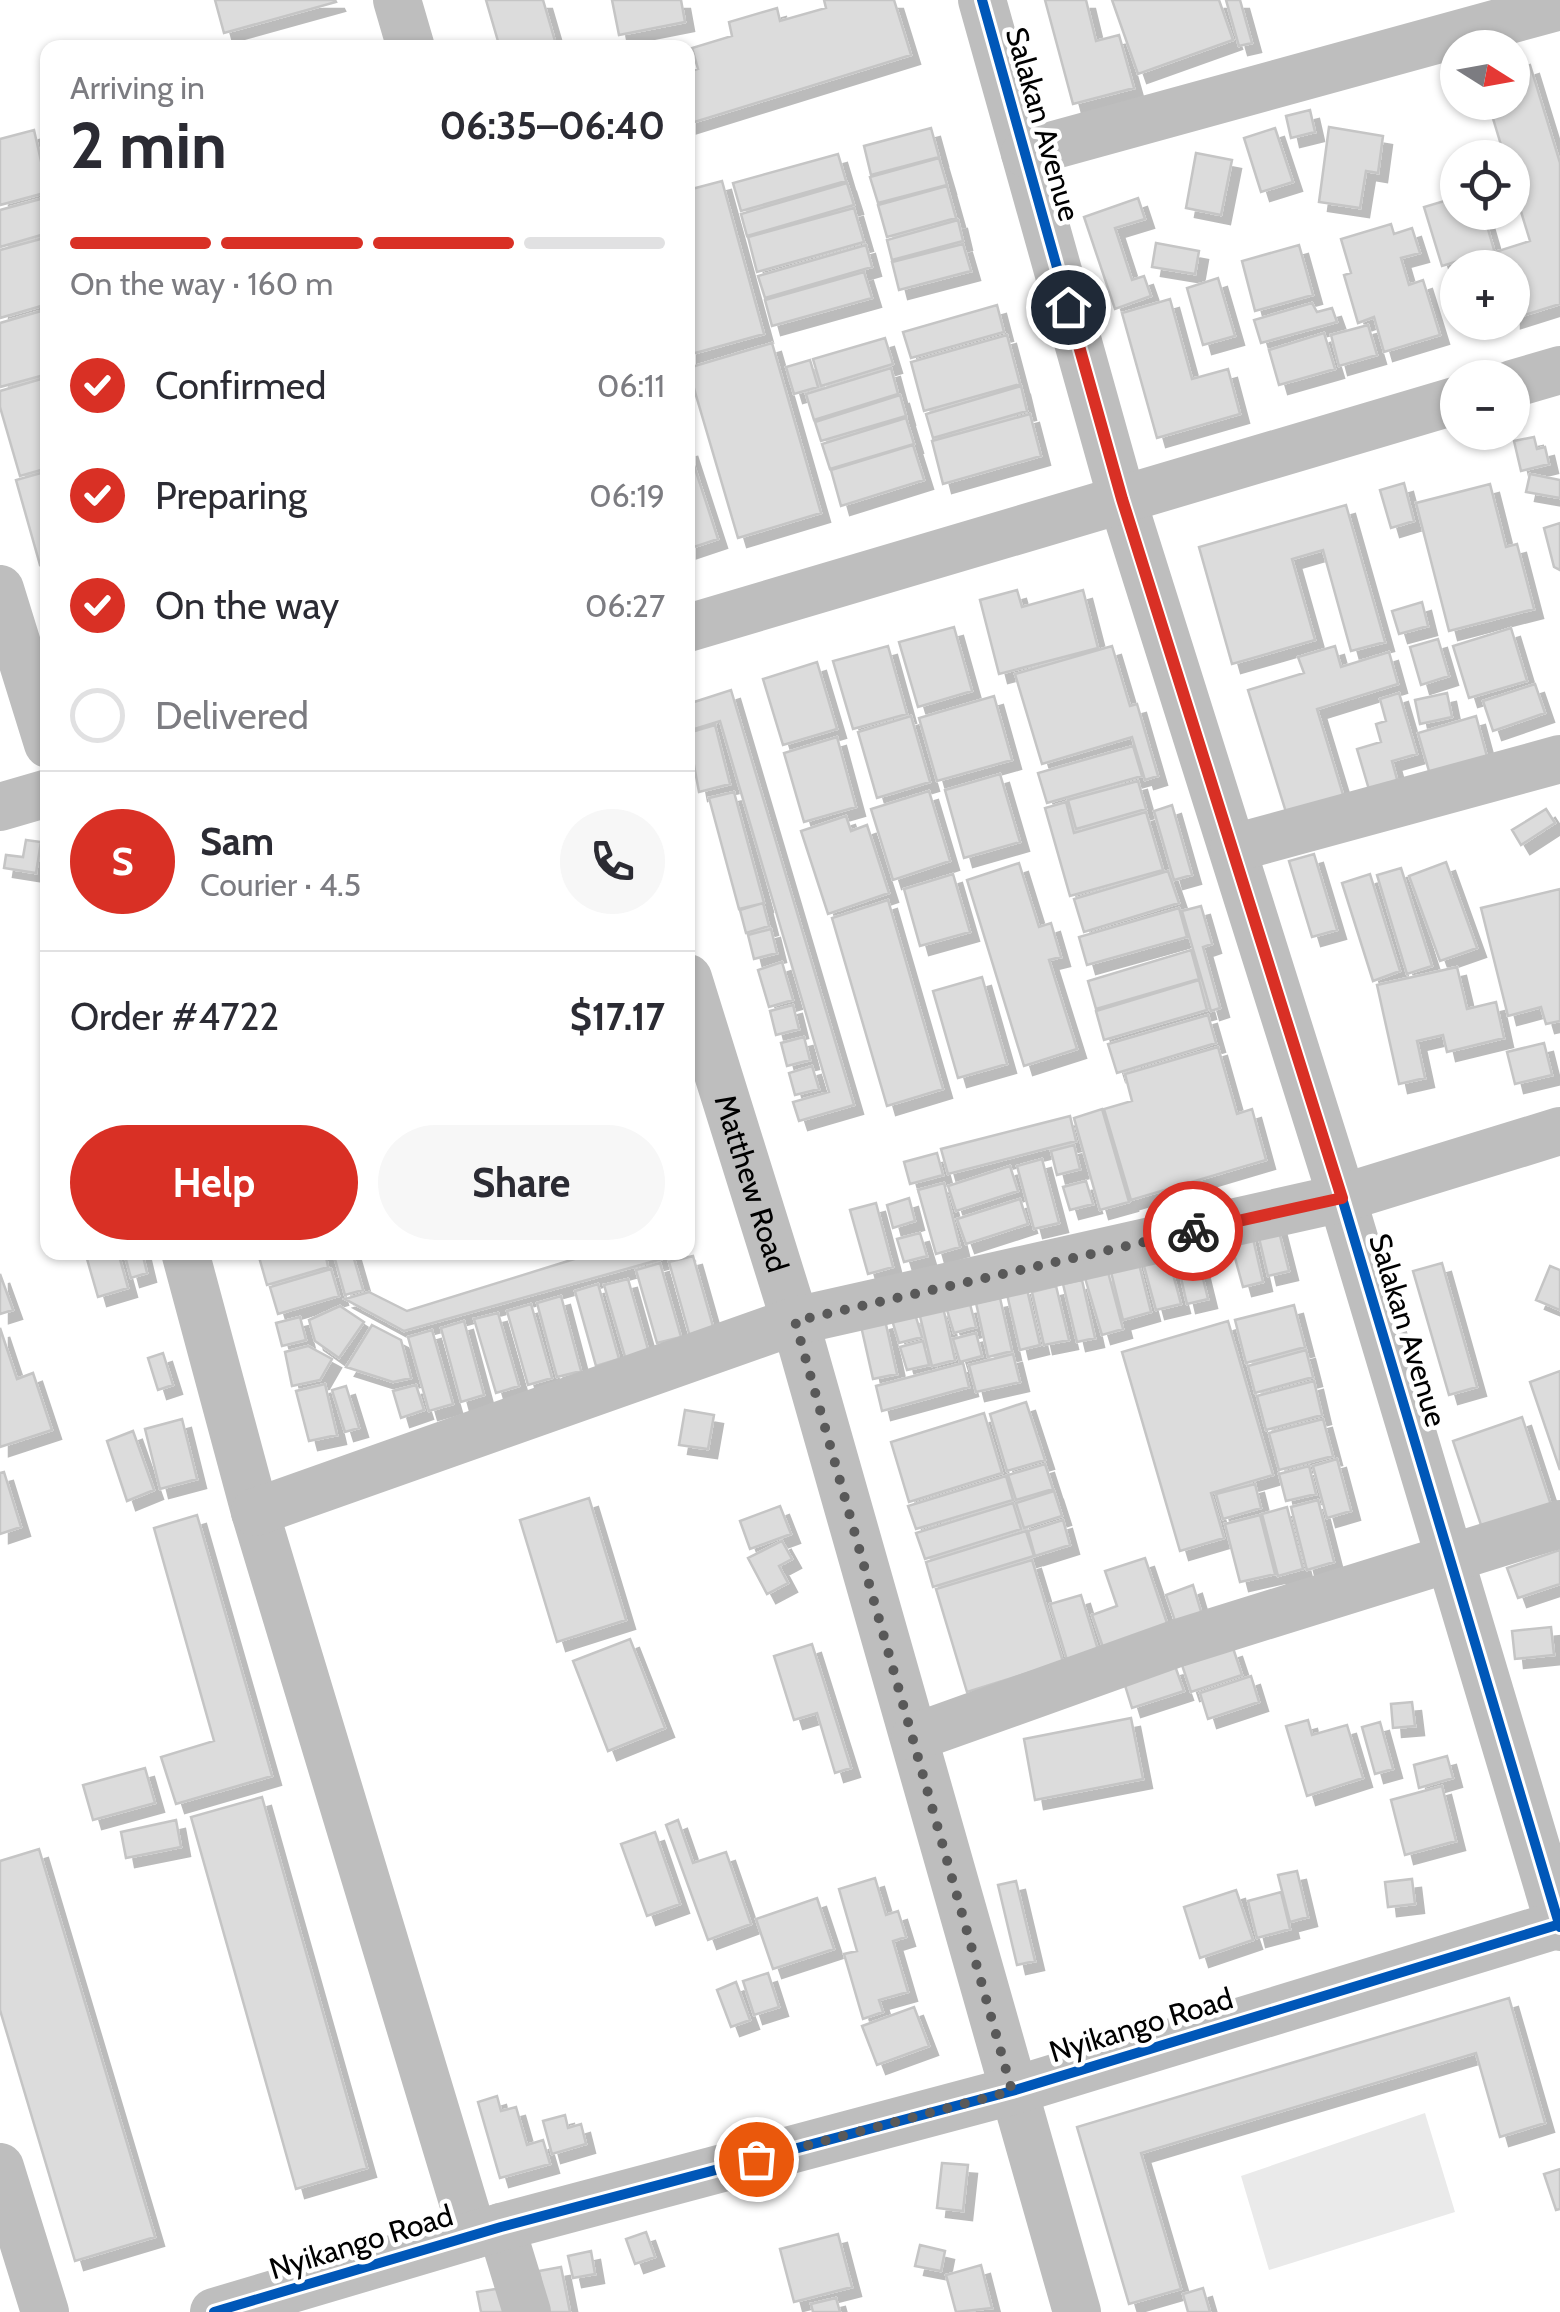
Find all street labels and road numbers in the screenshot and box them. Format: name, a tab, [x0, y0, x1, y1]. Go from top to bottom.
street label: Salakan Avenue	[998, 23, 1088, 225]
street label: Matthew Road	[707, 1090, 797, 1276]
street label: Salakan Avenue	[1361, 1229, 1455, 1431]
street label: Nyikango Road	[1045, 1980, 1237, 2070]
street label: Nyikango Road	[265, 2197, 457, 2287]

